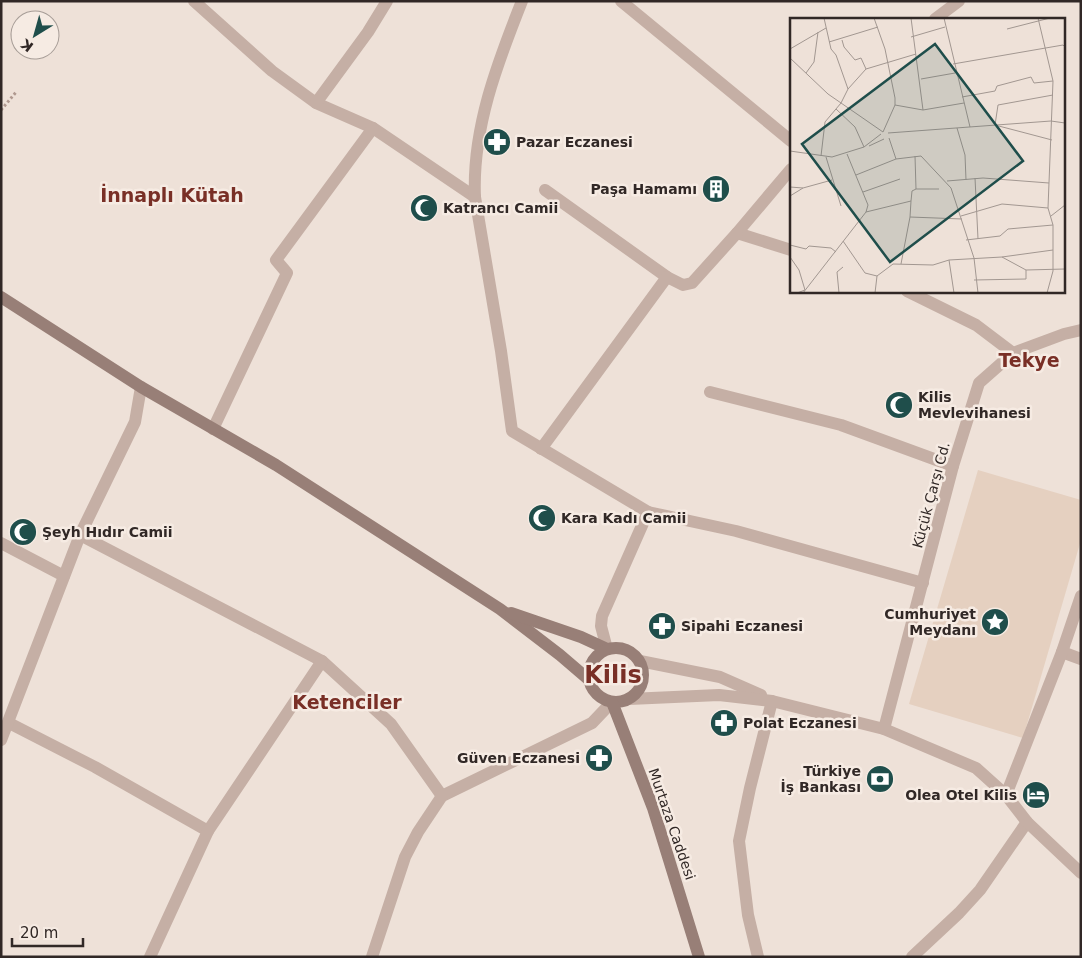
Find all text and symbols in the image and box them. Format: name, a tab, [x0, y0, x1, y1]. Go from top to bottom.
north arrow	[10, 10, 60, 60]
inset map	[790, 18, 1064, 292]
text: K	[17, 35, 36, 55]
pharmacy icon: Pazar Eczanesi	[482, 127, 512, 157]
place label: Pazar Eczanesi	[516, 134, 633, 150]
building icon: Paşa Hamamı	[701, 174, 731, 204]
place label: Paşa Hamamı	[590, 181, 697, 197]
district label: İnnaplı Kütah	[100, 183, 244, 206]
mosque icon: Katrancı Camii	[409, 193, 439, 223]
place label: Katrancı Camii	[443, 200, 558, 216]
district label: Tekye	[998, 349, 1060, 371]
place label: Kilis Mevlevihanesi	[918, 389, 1031, 421]
mosque icon: Kilis Mevlevihanesi	[884, 390, 914, 420]
street label: Küçük Çarşı Cd.	[909, 440, 953, 550]
mosque icon: Kara Kadı Camii	[527, 503, 557, 533]
place label: Kara Kadı Camii	[561, 510, 686, 526]
mosque icon: Şeyh Hıdır Camii	[8, 517, 38, 547]
place label: Şeyh Hıdır Camii	[42, 524, 173, 540]
place label: Cumhuriyet Meydanı	[884, 606, 976, 638]
place icon: Cumhuriyet Meydanı	[980, 607, 1010, 637]
pharmacy icon: Sipahi Eczanesi	[647, 611, 677, 641]
place label: Sipahi Eczanesi	[681, 618, 803, 634]
district label: Kilis	[584, 661, 642, 689]
district label: Ketenciler	[292, 691, 402, 713]
pharmacy icon: Polat Eczanesi	[709, 708, 739, 738]
place label: Polat Eczanesi	[743, 715, 857, 731]
pharmacy icon: Güven Eczanesi	[584, 743, 614, 773]
place label: Güven Eczanesi	[457, 750, 580, 766]
place label: Türkiye İş Bankası	[781, 763, 861, 795]
bank icon: Türkiye İş Bankası	[865, 764, 895, 794]
street label: Murtaza Caddesi	[645, 766, 699, 882]
hotel icon: Olea Otel Kilis	[1021, 780, 1051, 810]
place label: Olea Otel Kilis	[905, 787, 1017, 803]
scale bar	[12, 916, 84, 948]
text: 20 m	[20, 924, 58, 942]

